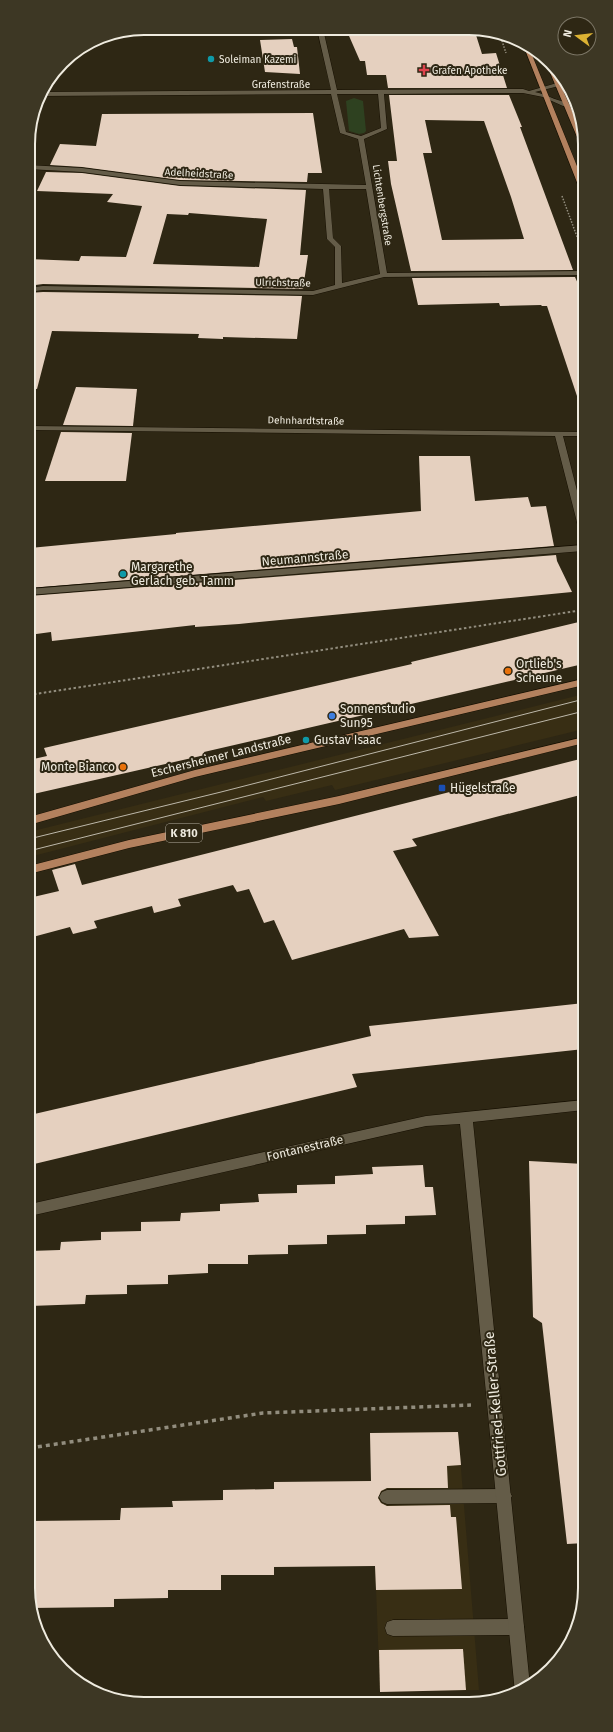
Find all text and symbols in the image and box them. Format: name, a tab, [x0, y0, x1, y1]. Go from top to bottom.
north arrow	[557, 16, 597, 56]
text: N	[561, 28, 575, 39]
marker: Soleiman Kazemi	[206, 54, 216, 64]
place label: Soleiman Kazemi	[219, 54, 297, 66]
marker: Grafen Apotheke	[419, 65, 429, 75]
place label: Grafen Apotheke	[432, 65, 507, 77]
street label: Grafenstraße	[252, 79, 310, 91]
street label: Lichtenbergstraße	[370, 164, 394, 247]
street label: Adelheidstraße	[164, 166, 234, 182]
street label: Ulrichstraße	[255, 277, 311, 289]
street label: Dehnhardtstraße	[268, 414, 344, 428]
street label: Neumannstraße	[261, 547, 349, 569]
place label: Margarethe Gerlach geb. Tamm	[131, 560, 234, 588]
marker: Margarethe Gerlach geb. Tamm	[118, 569, 128, 579]
place label: Ortlieb's Scheune	[516, 657, 562, 685]
marker: Ortlieb's Scheune	[503, 666, 513, 676]
place label: Sonnenstudio Sun95	[340, 702, 416, 730]
marker: Sonnenstudio Sun95	[327, 711, 337, 721]
street label: Eschersheimer Landstraße	[150, 732, 292, 780]
place label: Gustav Isaac	[314, 733, 382, 747]
marker: Gustav Isaac	[301, 735, 311, 745]
place label: Monte Bianco	[41, 760, 115, 774]
marker: Monte Bianco	[118, 762, 128, 772]
place label: Hügelstraße	[450, 781, 516, 795]
marker: Hügelstraße	[437, 783, 447, 793]
road number: K 810	[166, 824, 202, 842]
street label: Fontanestraße	[265, 1132, 345, 1164]
street label: Gottfried-Keller-Straße	[481, 1331, 510, 1477]

